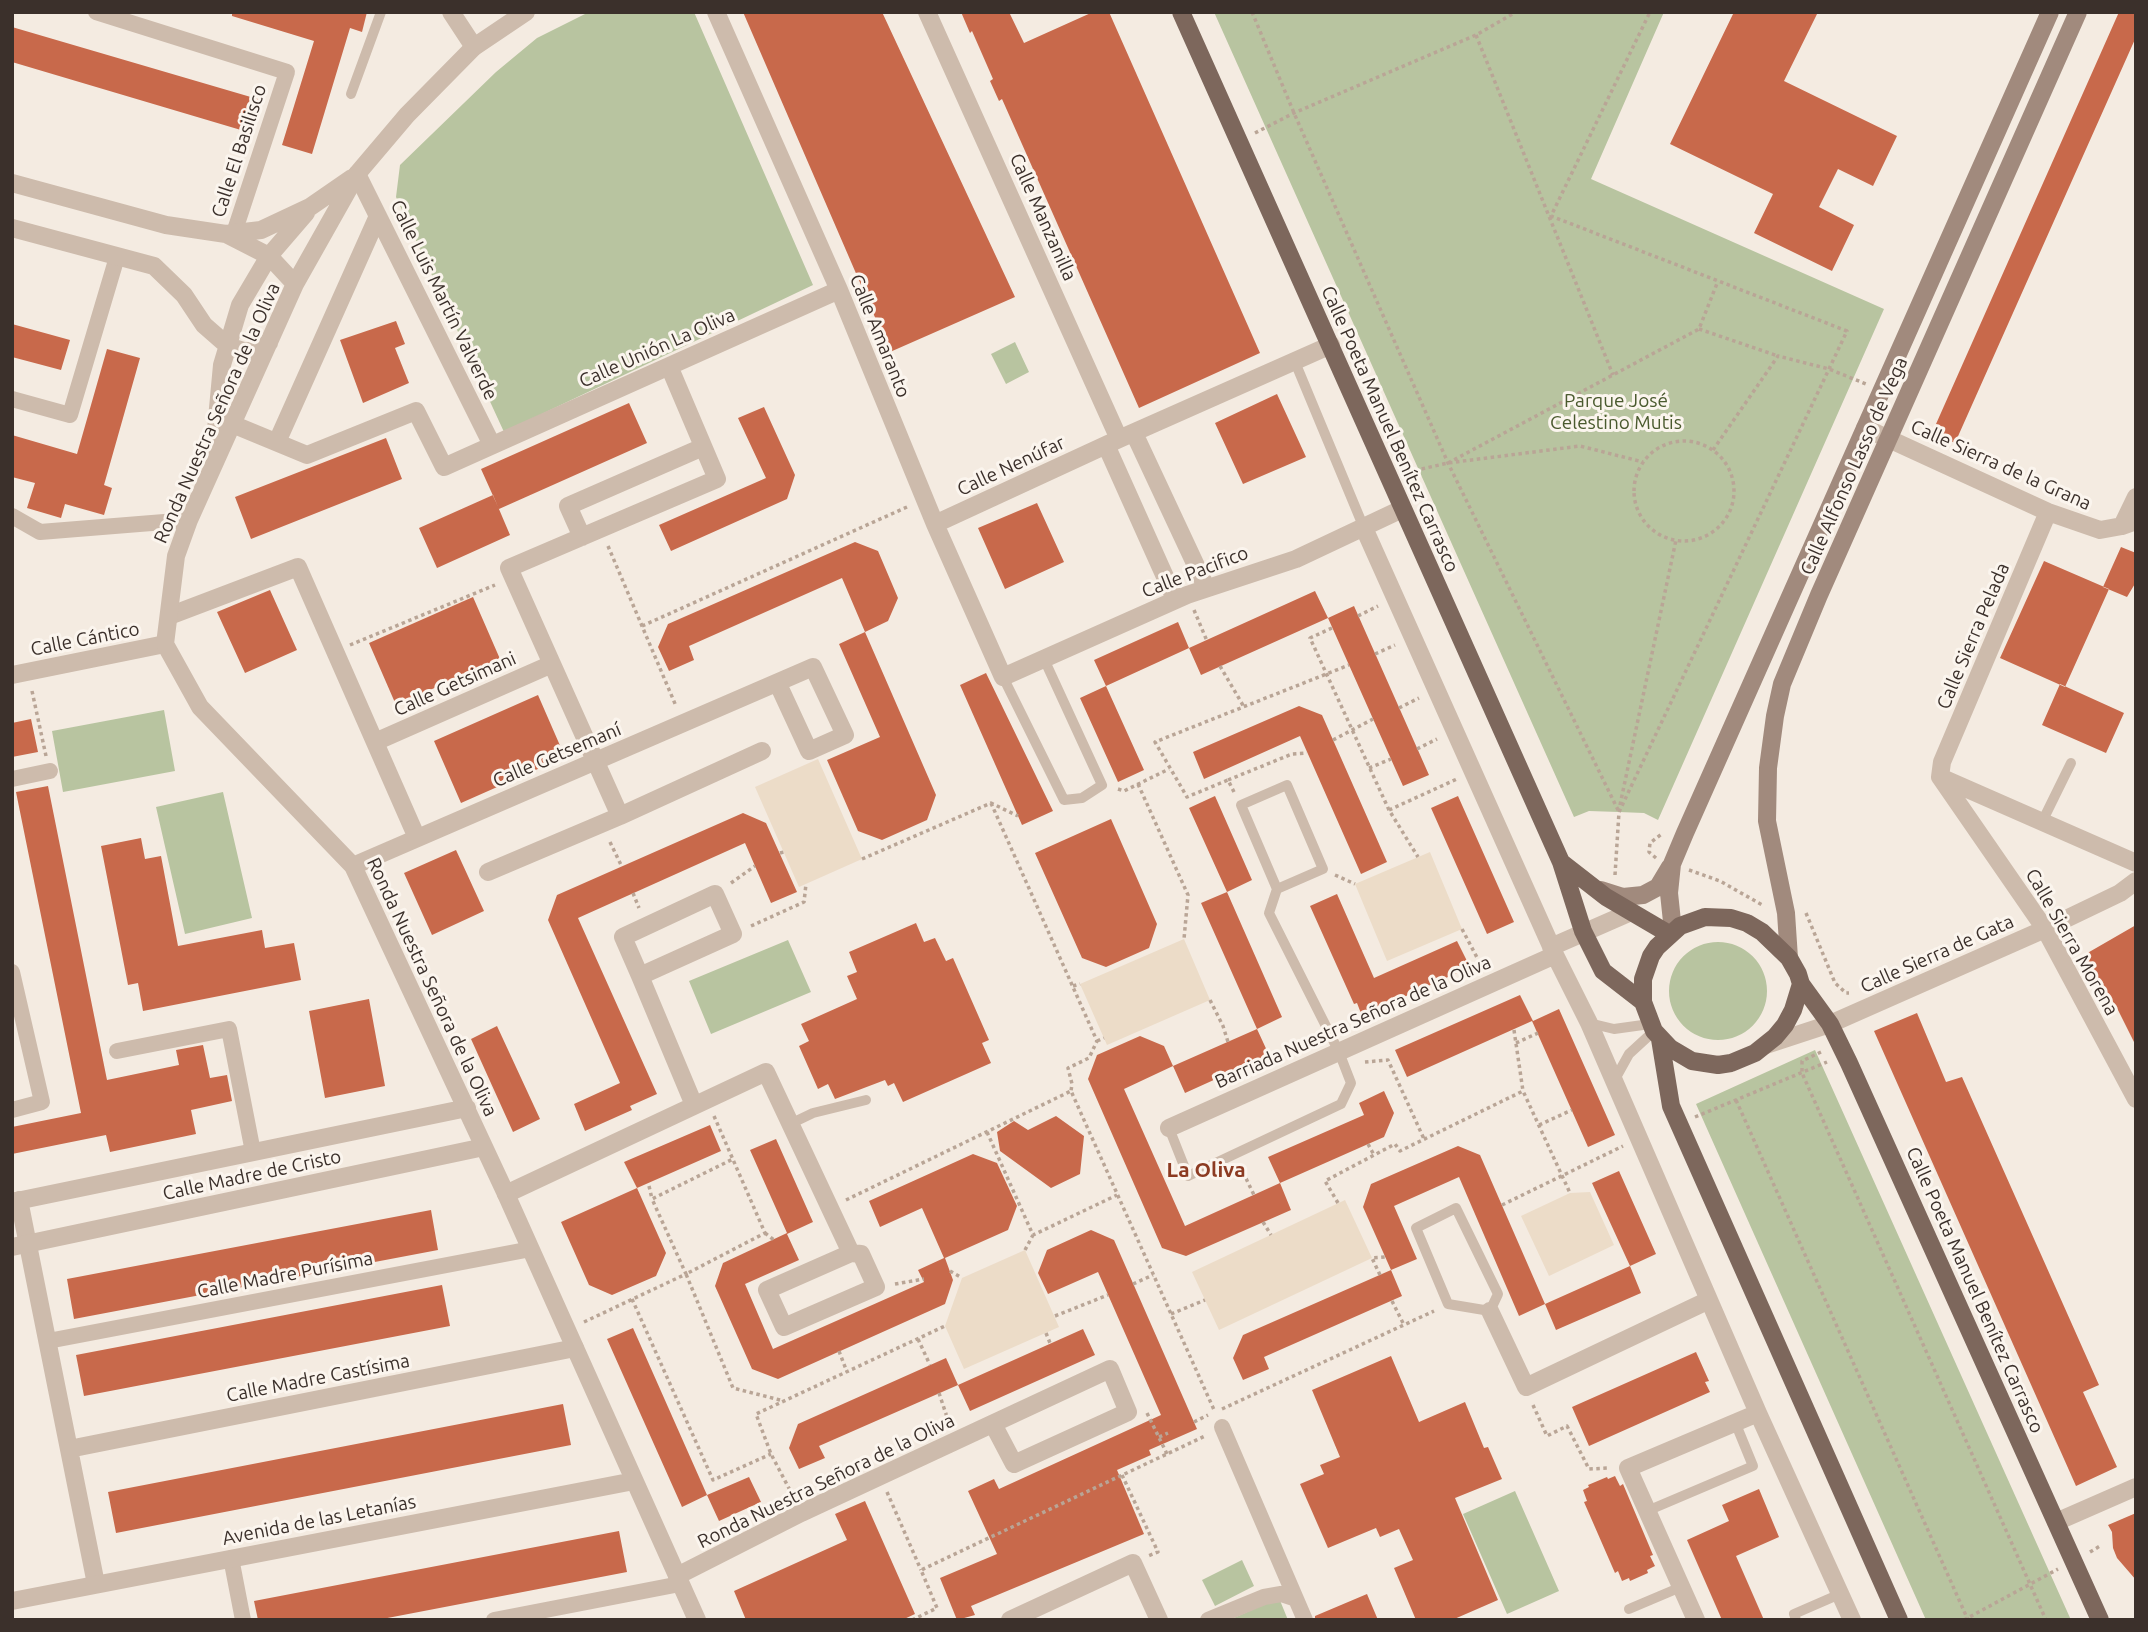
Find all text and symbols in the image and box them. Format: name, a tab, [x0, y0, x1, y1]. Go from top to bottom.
street label: Calle El Basilisco	[207, 82, 271, 220]
street label: Calle Manzanilla	[1005, 150, 1081, 284]
street label: Calle Luis Martín Valverde	[386, 196, 502, 404]
street label: Calle Amaranto	[845, 271, 915, 401]
street label: Ronda Nuestra Señora de la Oliva	[149, 279, 285, 547]
street label: Calle Poeta Manuel Benítez Carrasco	[1316, 282, 1464, 576]
street label: Calle Unión La Oliva	[576, 303, 738, 393]
street label: Calle Alfonso Lasso de Vega	[1796, 353, 1912, 579]
park label: Parque José Celestino Mutis	[1550, 390, 1682, 434]
street label: Calle Sierra de la Grana	[1907, 415, 2095, 515]
street label: Calle Nenúfar	[954, 431, 1068, 501]
street label: Calle Pacifico	[1138, 541, 1252, 603]
street label: Calle Sierra Pelada	[1932, 559, 2014, 713]
street label: Calle Cántico	[29, 617, 141, 661]
street label: Calle Getsimani	[390, 647, 520, 721]
street label: Calle Getsemaní	[489, 718, 625, 792]
street label: Ronda Nuestra Señora de la Oliva	[362, 854, 502, 1120]
street label: Calle Sierra Morena	[2021, 865, 2123, 1019]
street label: Calle Sierra de Gata	[1857, 910, 2017, 998]
street label: Barriada Nuestra Señora de la Oliva	[1211, 951, 1495, 1093]
street label: Calle Poeta Manuel Benítez Carrasco	[1901, 1143, 2049, 1437]
street label: Calle Madre de Cristo	[161, 1145, 343, 1205]
district label: La Oliva	[1166, 1157, 1246, 1183]
street label: Calle Madre Purísima	[195, 1247, 375, 1303]
street label: Calle Madre Castísima	[224, 1349, 412, 1407]
street label: Ronda Nuestra Señora de la Oliva	[694, 1409, 958, 1553]
street label: Avenida de las Letanías	[220, 1490, 418, 1550]

